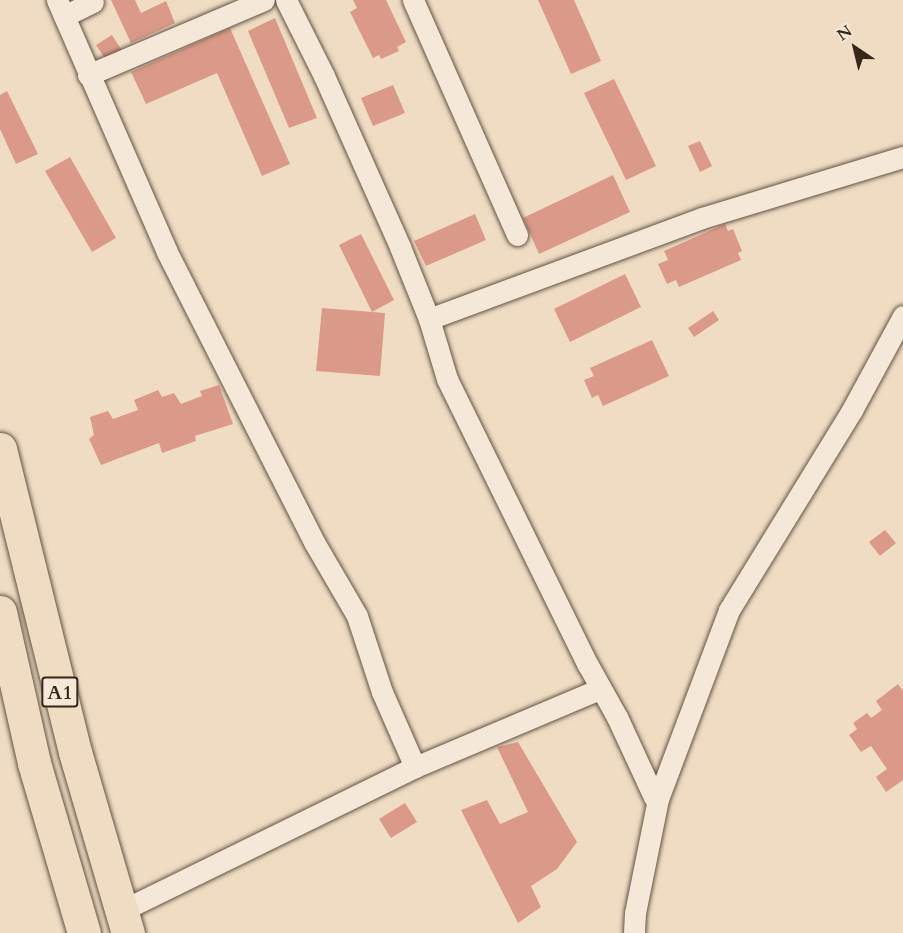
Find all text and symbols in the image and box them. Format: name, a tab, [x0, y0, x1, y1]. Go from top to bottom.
north arrow	[825, 18, 885, 78]
text: N	[833, 20, 857, 46]
road number: A1	[40, 675, 80, 709]

